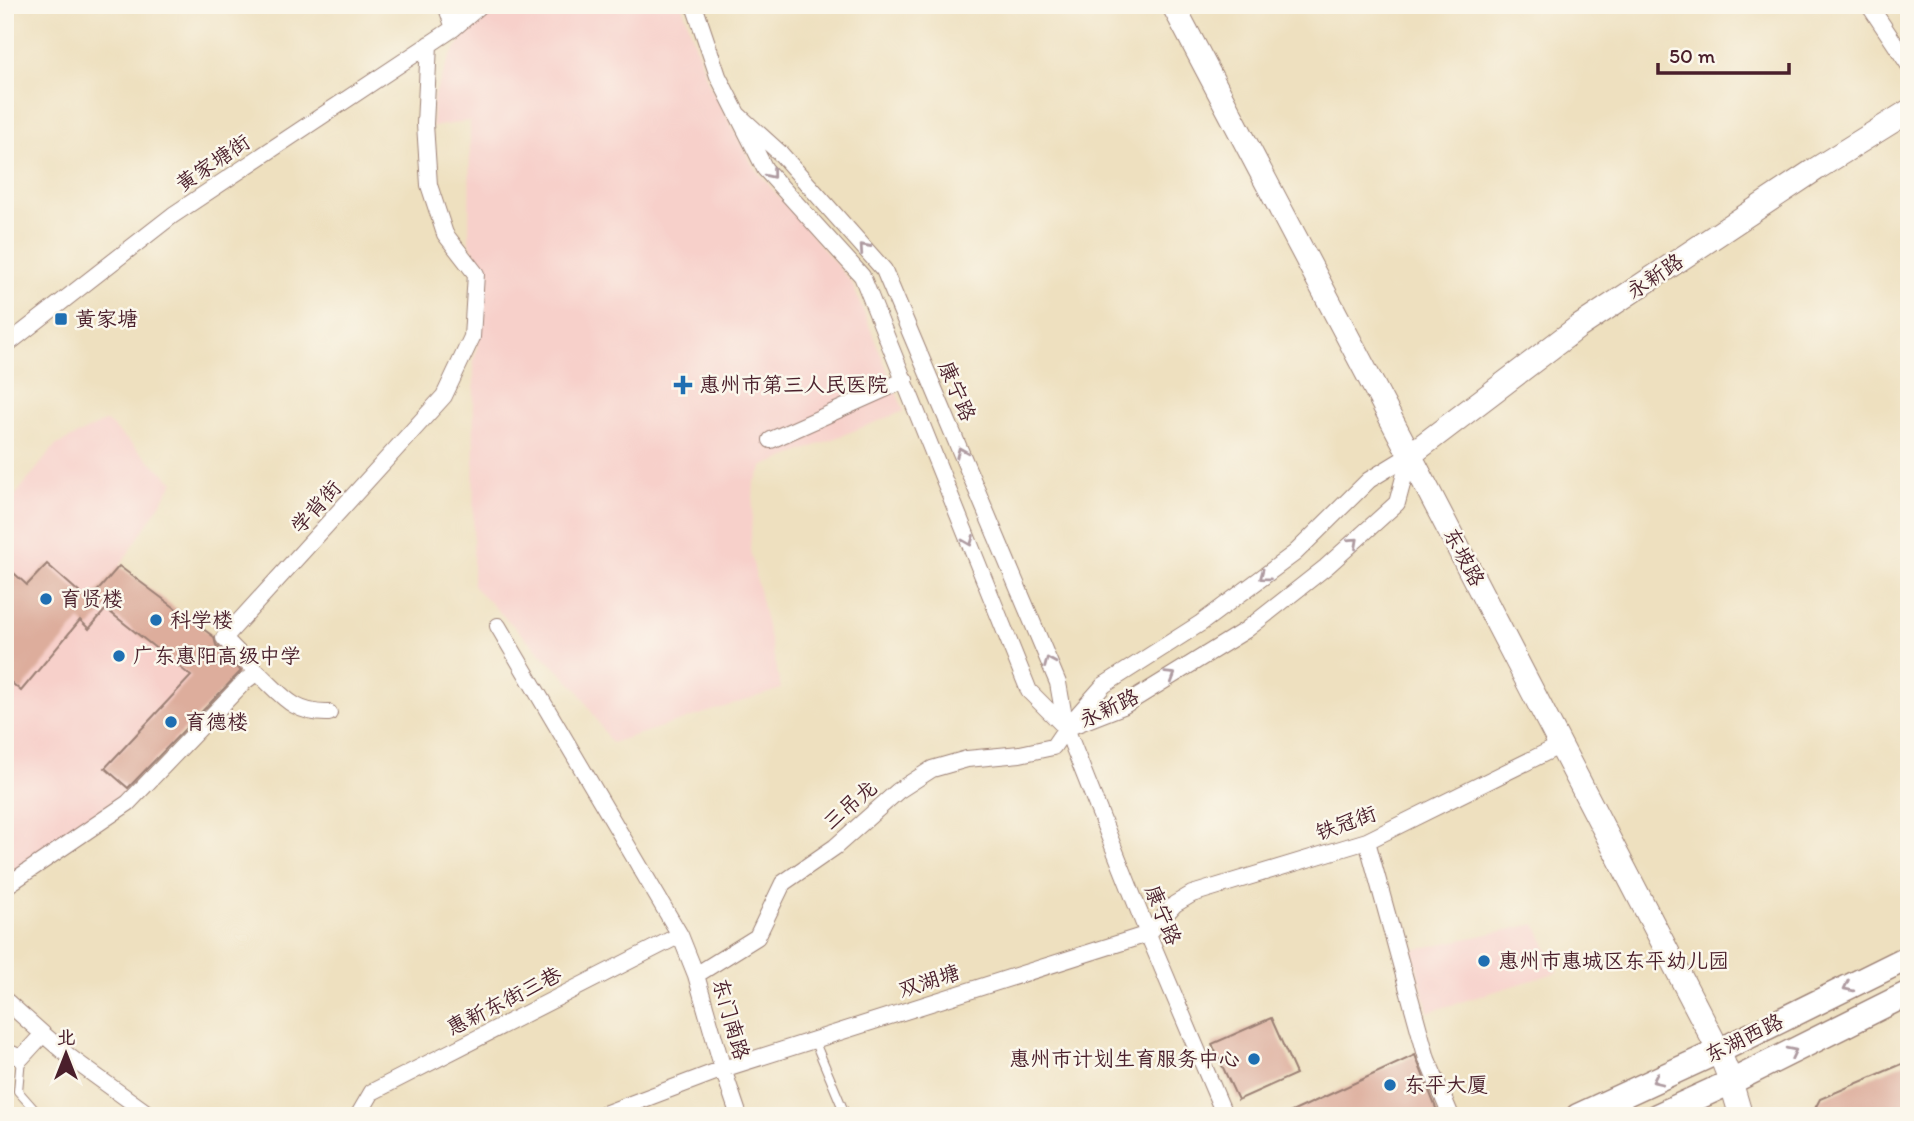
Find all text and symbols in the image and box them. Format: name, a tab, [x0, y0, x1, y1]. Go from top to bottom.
scale bar	[1658, 32, 1790, 76]
text: 50 m	[1669, 43, 1716, 68]
street label: 黄家塘街	[171, 129, 255, 196]
one-way arrow	[762, 166, 775, 178]
one-way arrow	[860, 243, 872, 256]
street label: 永新路	[1622, 248, 1688, 304]
place label: 黄家塘	[75, 306, 138, 331]
marker: 黄家塘	[53, 311, 69, 327]
street label: 康宁路	[934, 357, 981, 425]
place label: 惠州市第三人民医院	[699, 372, 888, 397]
marker: 惠州市第三人民医院	[673, 375, 693, 395]
one-way arrow	[955, 447, 969, 459]
street label: 学背街	[285, 475, 346, 538]
street label: 东坡路	[1439, 523, 1490, 590]
one-way arrow	[961, 535, 975, 547]
one-way arrow	[1346, 537, 1359, 550]
one-way arrow	[1259, 568, 1272, 580]
place label: 育贤楼	[60, 586, 123, 611]
marker: 育贤楼	[38, 591, 54, 607]
place label: 科学楼	[170, 607, 233, 632]
marker: 科学楼	[148, 612, 164, 628]
place label: 广东惠阳高级中学	[133, 643, 301, 668]
marker: 广东惠阳高级中学	[111, 648, 127, 664]
one-way arrow	[1043, 657, 1057, 669]
one-way arrow	[1163, 671, 1176, 684]
street label: 永新路	[1075, 683, 1143, 732]
place label: 育德楼	[185, 709, 248, 734]
marker: 育德楼	[163, 714, 179, 730]
street label: 三吊龙	[818, 775, 882, 835]
street label: 铁冠街	[1312, 800, 1380, 845]
street label: 康宁路	[1140, 881, 1187, 949]
place label: 惠州市惠城区东平幼儿园	[1498, 948, 1729, 973]
marker: 惠州市惠城区东平幼儿园	[1476, 953, 1492, 969]
street label: 双湖塘	[895, 959, 963, 1002]
street label: 惠新东街三巷	[442, 961, 566, 1040]
street label: 东门南路	[708, 975, 755, 1063]
one-way arrow	[1843, 979, 1855, 993]
street label: 东湖西路	[1701, 1008, 1787, 1067]
north arrow	[32, 1020, 102, 1090]
text: 北	[56, 1026, 76, 1049]
place label: 惠州市计划生育服务中心	[1009, 1046, 1240, 1071]
one-way arrow	[1785, 1046, 1797, 1060]
marker: 惠州市计划生育服务中心	[1246, 1051, 1262, 1067]
one-way arrow	[1652, 1071, 1664, 1085]
place label: 东平大厦	[1404, 1072, 1488, 1097]
marker: 东平大厦	[1382, 1077, 1398, 1093]

